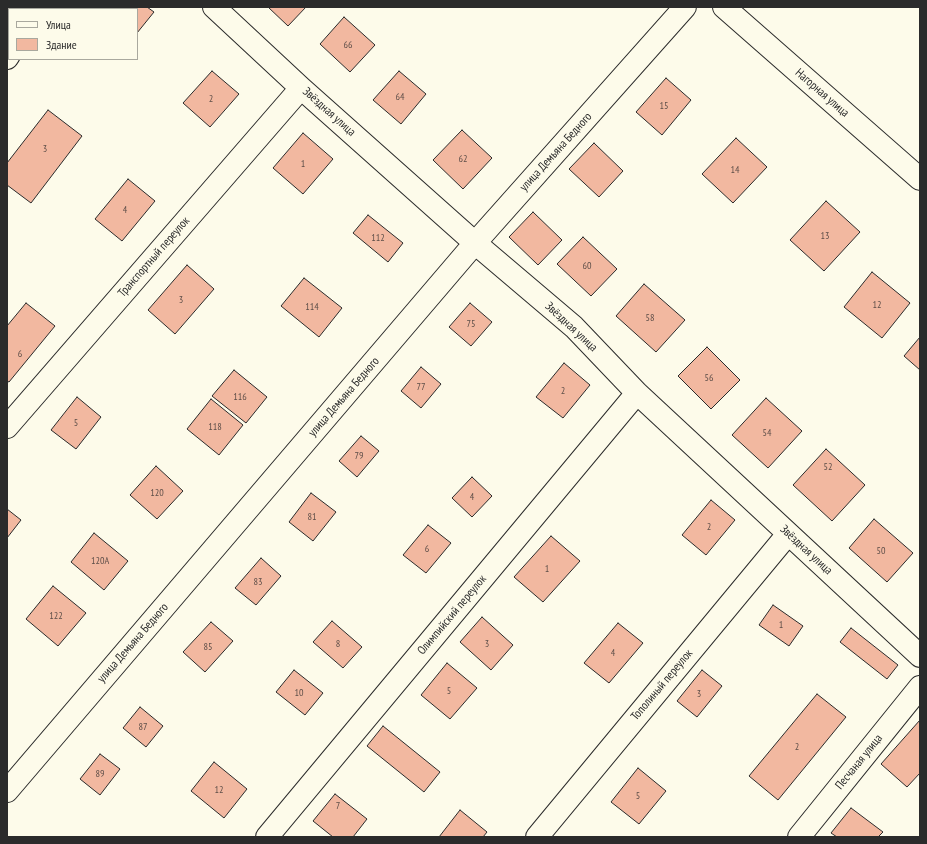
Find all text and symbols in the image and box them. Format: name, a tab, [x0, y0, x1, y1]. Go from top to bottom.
legend	[8, 8, 138, 60]
text: Улица	[46, 17, 71, 32]
text: Здание	[46, 37, 77, 52]
house number: 66	[344, 39, 352, 51]
street label: Нагорная улица	[792, 66, 852, 120]
street label: Звёздная улица	[300, 84, 358, 140]
house number: 64	[396, 91, 404, 103]
house number: 2	[209, 93, 213, 105]
house number: 15	[660, 100, 668, 112]
street label: улица Демьяна Бедного	[517, 110, 595, 194]
house number: 3	[43, 143, 47, 155]
house number: 62	[459, 153, 467, 165]
house number: 1	[301, 158, 305, 170]
house number: 14	[731, 164, 739, 176]
house number: 4	[123, 204, 127, 216]
street label: Транспортный переулок	[115, 214, 193, 300]
house number: 13	[821, 230, 829, 242]
house number: 112	[371, 232, 385, 244]
house number: 60	[583, 260, 591, 272]
house number: 3	[179, 294, 183, 306]
street label: Звёздная улица	[542, 299, 600, 355]
house number: 12	[873, 299, 881, 311]
house number: 114	[305, 301, 319, 313]
house number: 58	[646, 312, 654, 324]
house number: 75	[467, 318, 475, 330]
house number: 6	[18, 348, 22, 360]
street label: улица Демьяна Бедного	[306, 354, 382, 440]
house number: 56	[705, 372, 713, 384]
house number: 77	[417, 381, 425, 393]
house number: 2	[561, 385, 565, 397]
house number: 116	[233, 391, 247, 403]
house number: 5	[74, 417, 78, 429]
house number: 118	[208, 421, 222, 433]
house number: 54	[763, 427, 771, 439]
house number: 79	[355, 450, 363, 462]
house number: 52	[824, 461, 832, 473]
house number: 120	[150, 487, 164, 499]
house number: 4	[470, 491, 474, 503]
house number: 81	[308, 511, 316, 523]
house number: 2	[707, 521, 711, 533]
street label: Звёздная улица	[777, 522, 835, 578]
house number: 6	[425, 543, 429, 555]
house number: 50	[877, 545, 885, 557]
house number: 120А	[91, 555, 109, 567]
house number: 1	[545, 563, 549, 575]
street label: Олимпийский переулок	[414, 572, 490, 658]
house number: 83	[254, 576, 262, 588]
street label: улица Демьяна Бедного	[95, 600, 171, 686]
house number: 122	[49, 610, 63, 622]
house number: 1	[779, 619, 783, 631]
house number: 8	[336, 638, 340, 650]
house number: 3	[485, 638, 489, 650]
house number: 85	[204, 641, 212, 653]
street label: Тополиный переулок	[628, 646, 696, 724]
house number: 4	[611, 647, 615, 659]
house number: 5	[447, 685, 451, 697]
house number: 10	[295, 687, 303, 699]
house number: 3	[697, 688, 701, 700]
house number: 87	[139, 721, 147, 733]
street label: Песчаная улица	[832, 732, 886, 792]
house number: 2	[795, 741, 799, 753]
house number: 89	[96, 768, 104, 780]
house number: 12	[215, 784, 223, 796]
house number: 5	[636, 790, 640, 802]
house number: 7	[336, 800, 340, 812]

